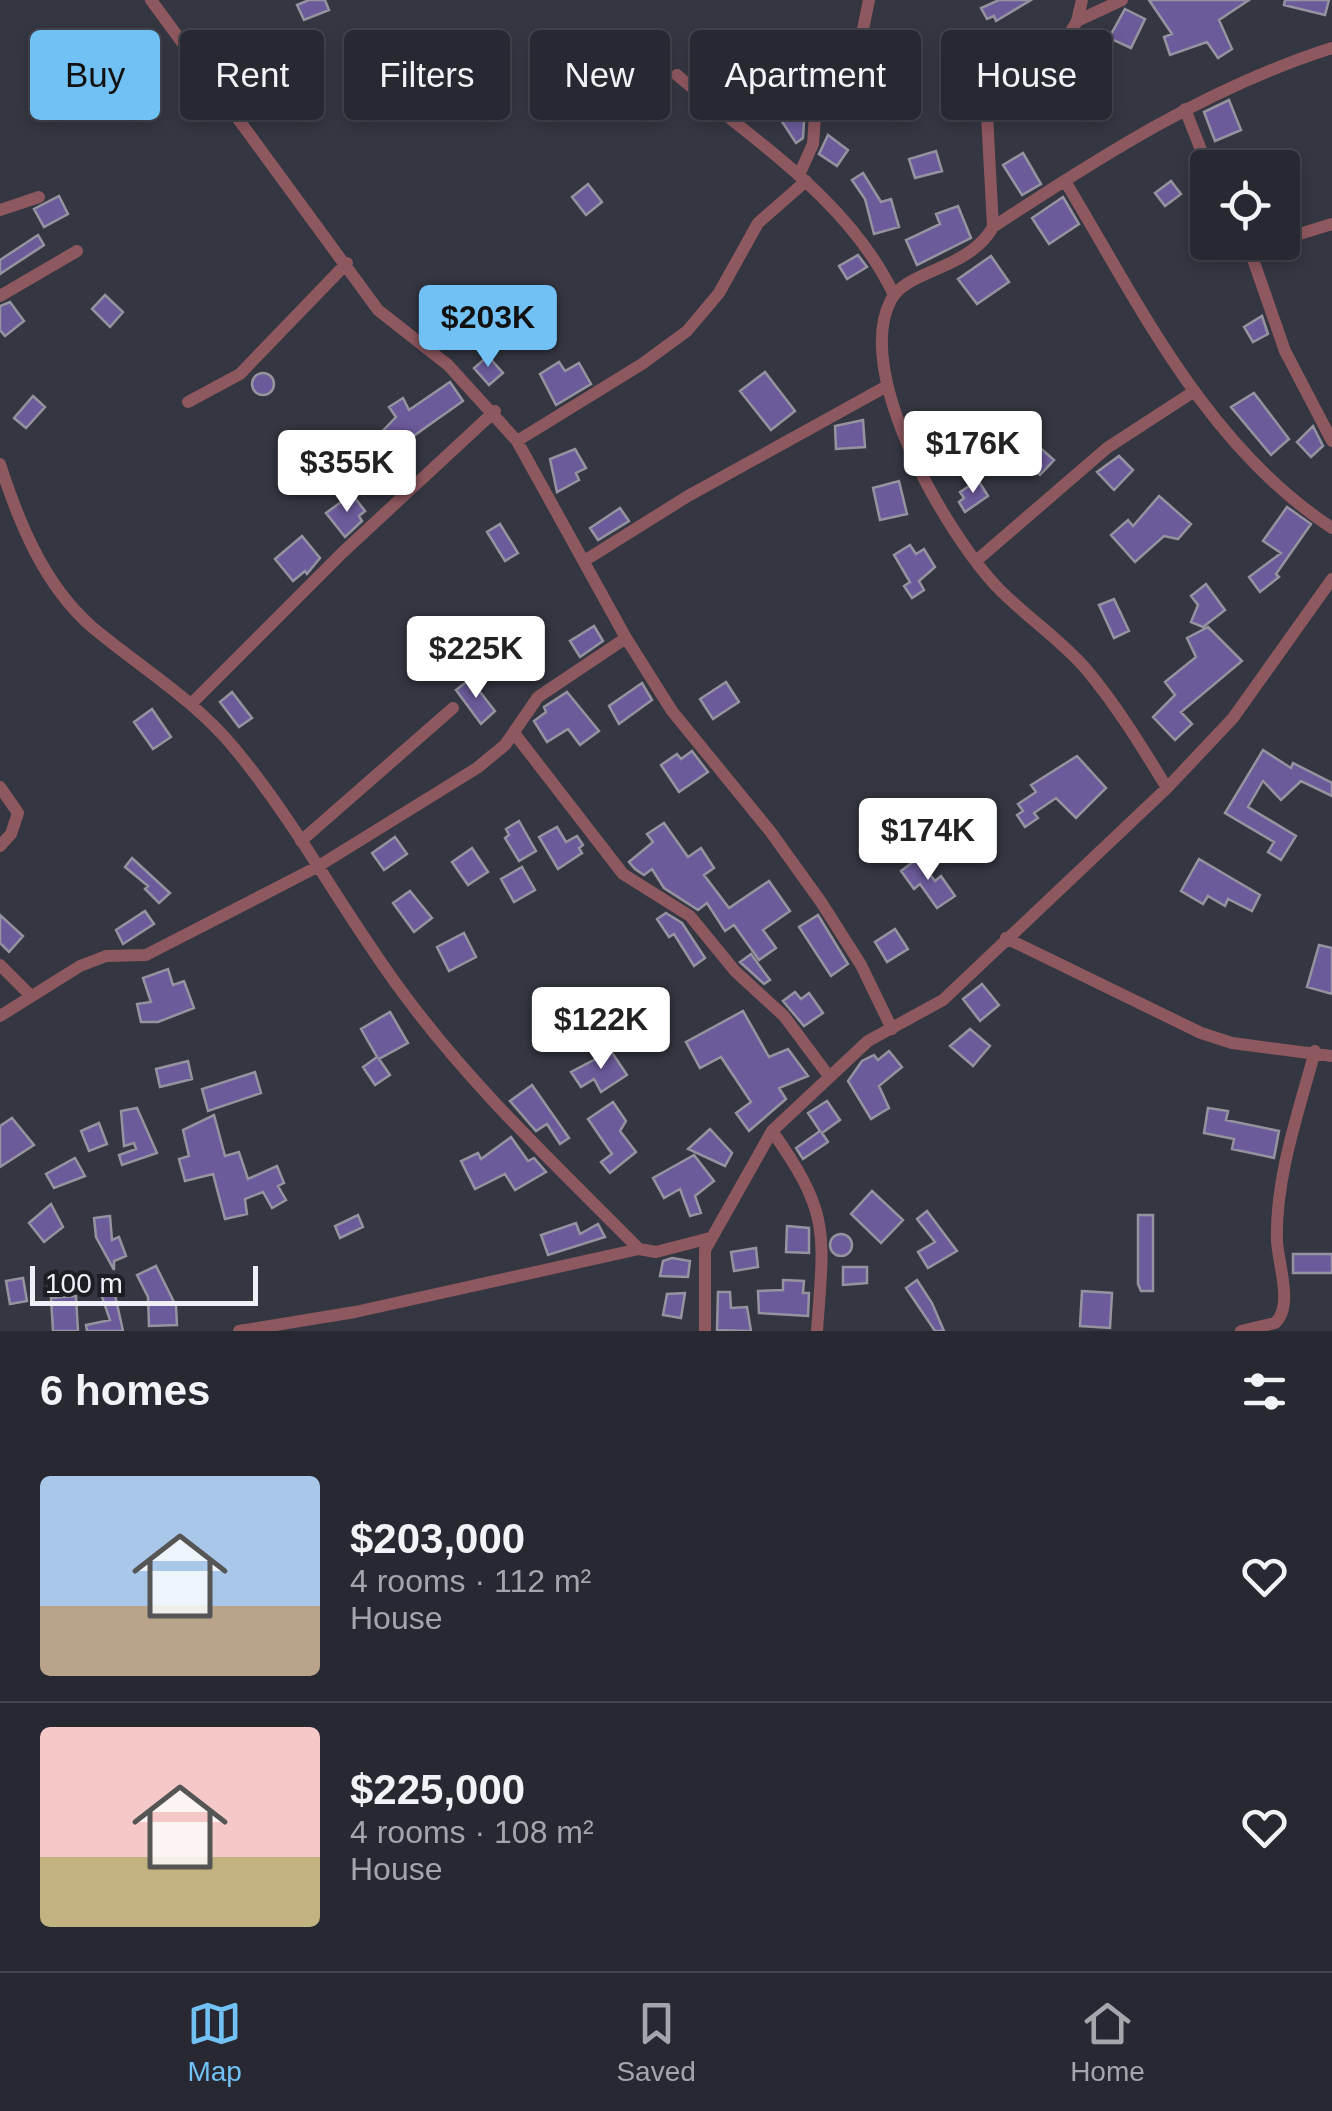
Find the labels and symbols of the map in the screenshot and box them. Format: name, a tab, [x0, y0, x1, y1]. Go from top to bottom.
pin: $203K	[418, 285, 558, 370]
pin: $176K	[903, 411, 1043, 496]
pin: $355K	[277, 430, 417, 515]
pin: $225K	[406, 616, 546, 701]
pin: $174K	[858, 798, 998, 883]
pin: $122K	[531, 987, 671, 1072]
scale bar	[30, 1261, 258, 1306]

